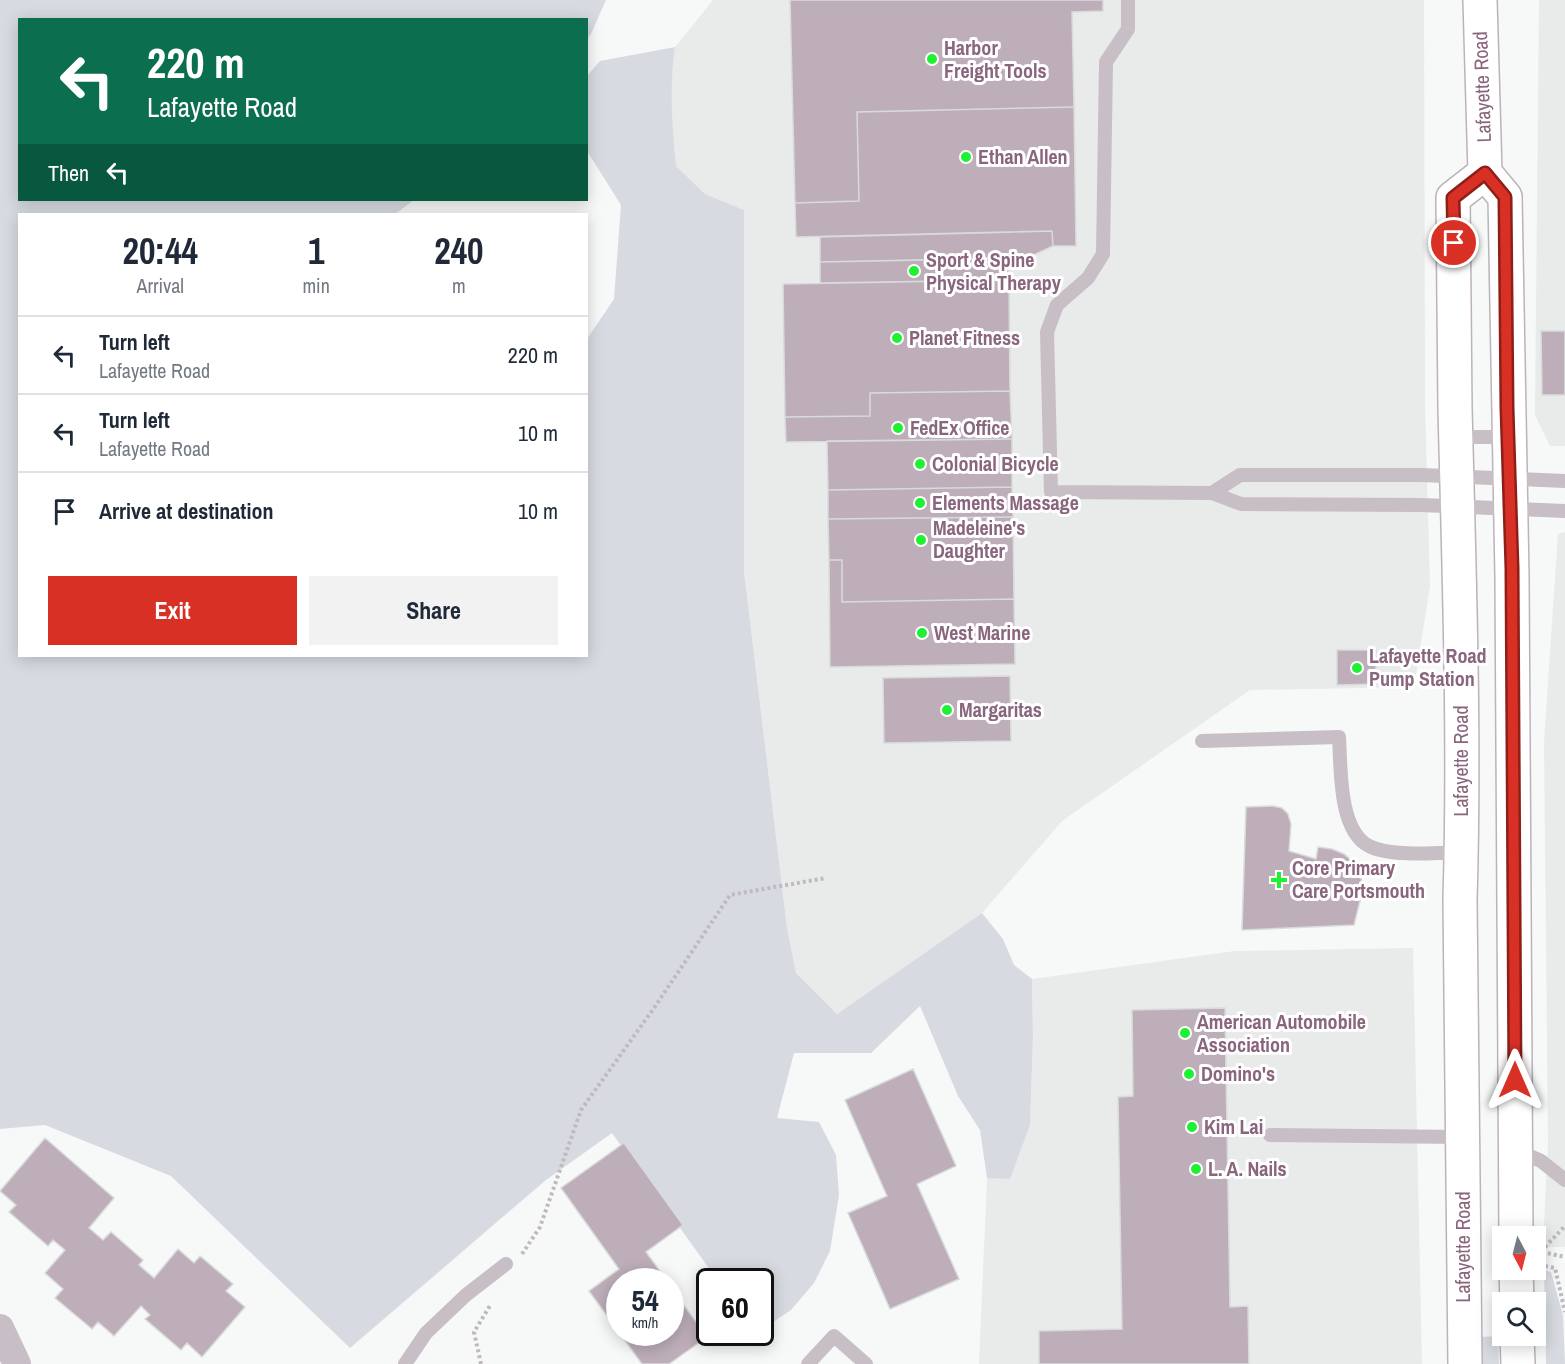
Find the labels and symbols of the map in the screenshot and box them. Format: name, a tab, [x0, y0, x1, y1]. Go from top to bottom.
street label: Lafayette Road	[1466, 31, 1497, 143]
place label: Harbor Freight Tools	[944, 34, 1047, 84]
marker: Harbor Freight Tools	[925, 52, 939, 66]
place label: Ethan Allen	[978, 143, 1068, 170]
marker: Ethan Allen	[959, 150, 973, 164]
pin	[1428, 217, 1479, 268]
place label: Sport & Spine Physical Therapy	[926, 246, 1062, 296]
marker: Sport & Spine Physical Therapy	[907, 264, 921, 278]
place label: Planet Fitness	[909, 324, 1020, 351]
marker: Planet Fitness	[890, 331, 904, 345]
place label: FedEx Office	[910, 414, 1009, 441]
marker: FedEx Office	[891, 421, 905, 435]
place label: Colonial Bicycle	[932, 450, 1059, 477]
marker: Colonial Bicycle	[913, 457, 927, 471]
place label: Elements Massage	[932, 489, 1079, 516]
marker: Elements Massage	[913, 496, 927, 510]
place label: Madeleine's Daughter	[933, 514, 1025, 564]
marker: Madeleine's Daughter	[914, 533, 928, 547]
place label: West Marine	[934, 619, 1030, 646]
marker: West Marine	[915, 626, 929, 640]
place label: Lafayette Road Pump Station	[1369, 642, 1487, 692]
marker: Lafayette Road Pump Station	[1350, 661, 1364, 675]
place label: Margaritas	[959, 696, 1042, 723]
marker: Margaritas	[940, 703, 954, 717]
street label: Lafayette Road	[1447, 705, 1474, 817]
place label: Core Primary Care Portsmouth	[1292, 854, 1425, 904]
marker: Core Primary Care Portsmouth	[1270, 871, 1288, 889]
place label: American Automobile Association	[1197, 1008, 1366, 1058]
marker: American Automobile Association	[1178, 1026, 1192, 1040]
position arrow	[1483, 1048, 1547, 1112]
place label: Domino's	[1201, 1060, 1275, 1087]
marker: Domino's	[1182, 1067, 1196, 1081]
place label: Kim Lai	[1204, 1113, 1263, 1140]
marker: Kim Lai	[1185, 1120, 1199, 1134]
place label: L. A. Nails	[1208, 1155, 1287, 1182]
marker: L. A. Nails	[1189, 1162, 1203, 1176]
street label: Lafayette Road	[1449, 1191, 1476, 1303]
north arrow	[1492, 1226, 1546, 1280]
speed limit sign: 60	[696, 1268, 774, 1346]

